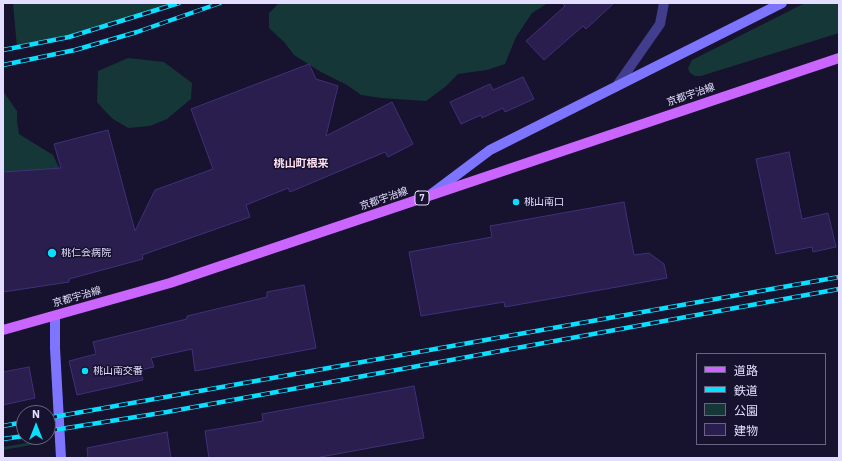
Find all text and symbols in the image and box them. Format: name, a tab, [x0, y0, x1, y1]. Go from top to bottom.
street label: 京都宇治線	[665, 81, 717, 109]
district label: 桃山町根来	[274, 157, 328, 171]
street label: 京都宇治線	[358, 185, 410, 213]
road number: 7	[415, 191, 429, 205]
place label: 桃山南口	[524, 196, 564, 208]
marker: 桃山南口	[511, 197, 521, 207]
marker: 桃仁会病院	[46, 247, 58, 259]
place label: 桃仁会病院	[61, 247, 111, 259]
street label: 京都宇治線	[51, 284, 103, 310]
legend	[696, 353, 826, 445]
text: 道路	[734, 363, 758, 378]
place label: 桃山南交番	[93, 365, 143, 377]
marker: 桃山南交番	[80, 366, 90, 376]
text: 鉄道	[734, 383, 758, 398]
text: 公園	[734, 403, 758, 418]
north arrow	[16, 405, 56, 445]
text: N	[32, 407, 40, 421]
text: 建物	[734, 423, 758, 438]

